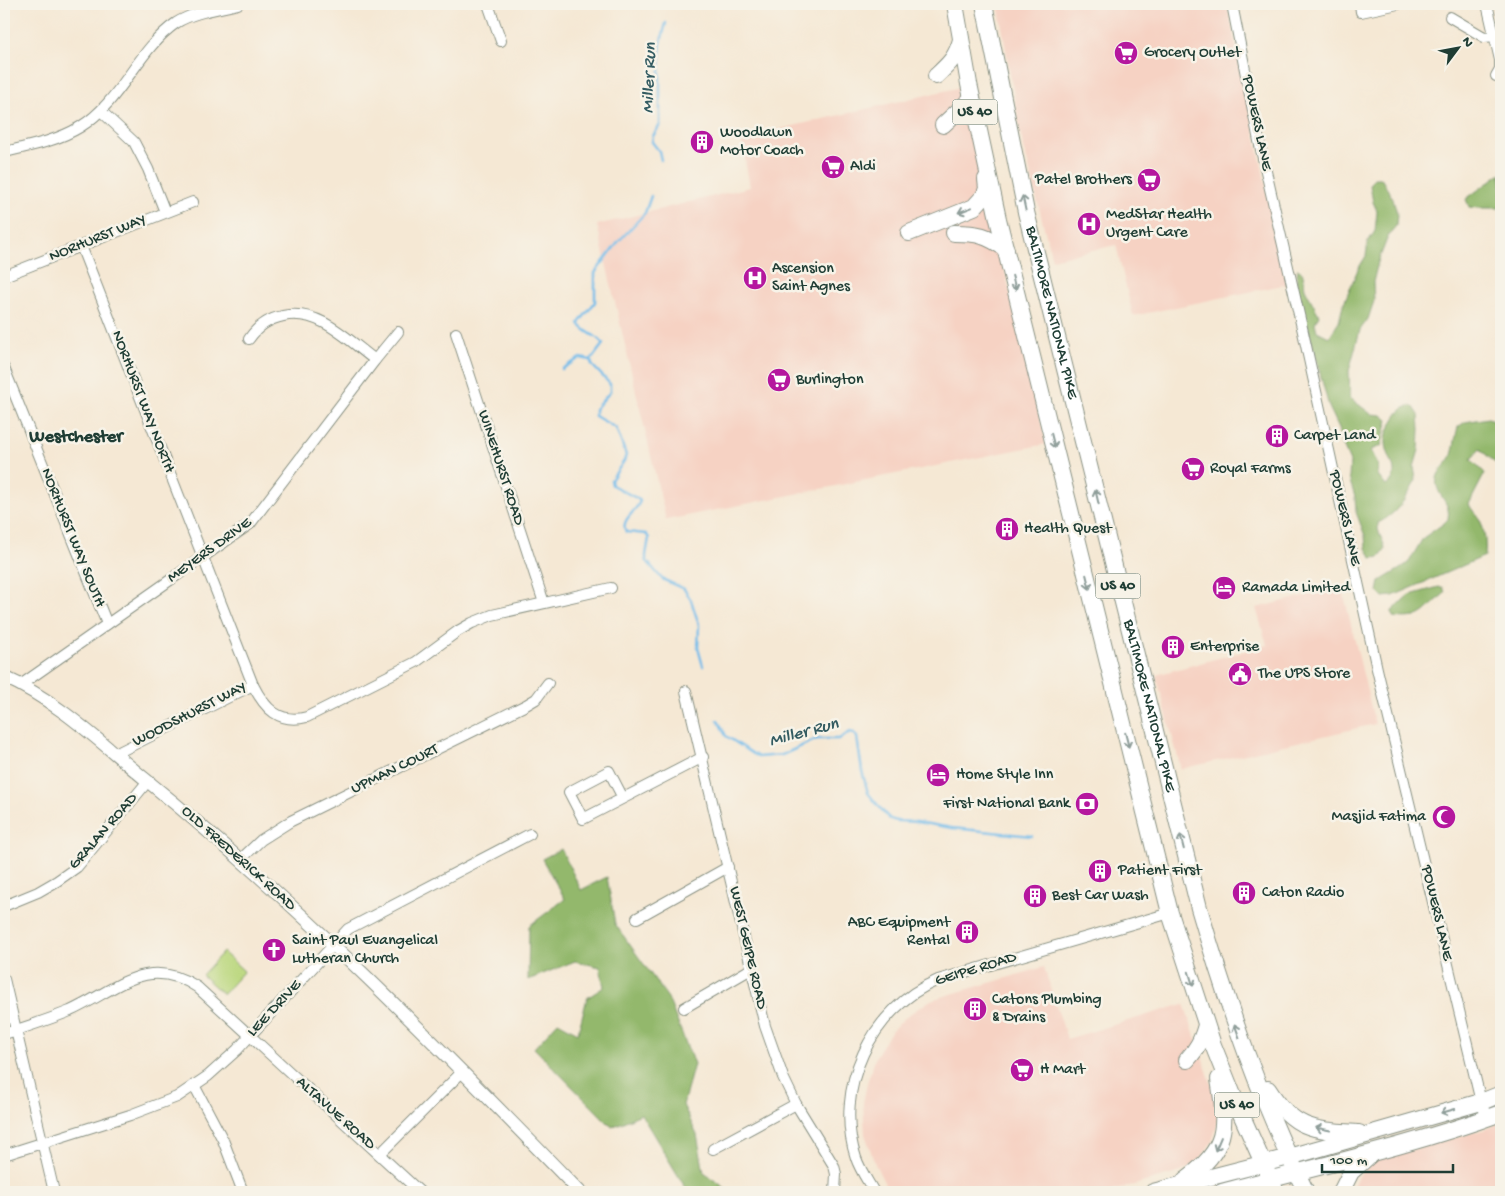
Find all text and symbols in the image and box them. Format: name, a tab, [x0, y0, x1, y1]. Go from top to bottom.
north arrow	[1432, 22, 1482, 72]
text: N	[1457, 34, 1477, 51]
supermarket icon: Grocery Outlet	[1113, 40, 1139, 66]
water label: Miller Run	[638, 42, 662, 114]
place label: Grocery Outlet	[1144, 44, 1243, 63]
street label: POWERS LANE	[1236, 72, 1276, 174]
road number: US 40	[952, 100, 998, 124]
place label: Woodlawn Motor Coach	[720, 124, 804, 161]
building icon: Woodlawn Motor Coach	[689, 129, 715, 155]
supermarket icon: Aldi	[820, 154, 846, 180]
place label: Aldi	[850, 158, 876, 177]
supermarket icon: Patel Brothers	[1136, 167, 1162, 193]
place label: Patel Brothers	[1034, 171, 1133, 190]
one-way arrow	[1019, 196, 1028, 212]
one-way arrow	[958, 206, 973, 215]
place label: MedStar Health Urgent Care	[1106, 206, 1212, 243]
street label: NORHURST WAY	[47, 211, 149, 267]
hospital icon: MedStar Health Urgent Care	[1076, 211, 1102, 237]
street label: BALTIMORE NATIONAL PIKE	[1020, 224, 1082, 402]
place label: Ascension Saint Agnes	[772, 260, 851, 297]
hospital icon: Ascension Saint Agnes	[742, 265, 768, 291]
one-way arrow	[1010, 275, 1019, 291]
street label: NORHURST WAY NORTH	[106, 328, 178, 477]
supermarket icon: Burlington	[766, 367, 792, 393]
place label: Burlington	[795, 371, 864, 390]
street label: WINEHURST ROAD	[472, 408, 528, 528]
building icon: Carpet Land	[1264, 423, 1290, 449]
district label: Westchester	[28, 427, 125, 448]
place label: Carpet Land	[1294, 427, 1377, 446]
one-way arrow	[1049, 432, 1058, 448]
supermarket icon: Royal Farms	[1180, 456, 1206, 482]
place label: Royal Farms	[1210, 460, 1292, 479]
street label: NORHURST WAY SOUTH	[35, 466, 109, 611]
street label: POWERS LANE	[1324, 467, 1364, 569]
one-way arrow	[1092, 489, 1101, 505]
street label: MEYERS DRIVE	[164, 513, 257, 588]
building icon: Health Quest	[994, 516, 1020, 542]
place label: Health Quest	[1024, 520, 1113, 539]
one-way arrow	[1084, 573, 1093, 589]
road number: US 40	[1096, 574, 1140, 598]
hotel icon: Ramada Limited	[1211, 575, 1237, 601]
place label: Ramada Limited	[1242, 579, 1352, 598]
street label: BALTIMORE NATIONAL PIKE	[1118, 617, 1180, 795]
building icon: Enterprise	[1160, 634, 1186, 660]
place label: Enterprise	[1190, 638, 1260, 657]
public building icon: The UPS Store	[1227, 661, 1253, 687]
place label: The UPS Store	[1257, 665, 1351, 684]
street label: WOODSHURST WAY	[130, 678, 250, 752]
water label: Miller Run	[767, 714, 841, 752]
one-way arrow	[1123, 732, 1132, 748]
street label: UPMAN COURT	[348, 740, 443, 799]
hotel icon: Home Style Inn	[925, 762, 951, 788]
place label: Home Style Inn	[956, 766, 1054, 785]
street label: GRALAN ROAD	[66, 789, 143, 874]
bank icon: First National Bank	[1074, 791, 1100, 817]
place label: First National Bank	[942, 795, 1072, 814]
street label: OLD FREDERICK ROAD	[177, 802, 300, 916]
mosque icon: Masjid Fatima	[1431, 804, 1457, 830]
place label: Masjid Fatima	[1332, 808, 1427, 827]
one-way arrow	[1176, 834, 1186, 850]
building icon: Patient First	[1087, 858, 1113, 884]
place label: Patient First	[1117, 862, 1203, 881]
street label: POWERS LANE	[1416, 862, 1456, 964]
building icon: Caton Radio	[1231, 880, 1257, 906]
building icon: Best Car Wash	[1022, 883, 1048, 909]
place label: Caton Radio	[1262, 884, 1344, 903]
street label: WEST GEIPE ROAD	[724, 885, 770, 1012]
place label: Best Car Wash	[1051, 887, 1149, 906]
place label: ABC Equipment Rental	[848, 914, 951, 951]
building icon: ABC Equipment Rental	[954, 919, 980, 945]
place label: Saint Paul Evangelical Lutheran Church	[292, 932, 438, 969]
church icon: Saint Paul Evangelical Lutheran Church	[261, 937, 287, 963]
street label: GEIPE ROAD	[933, 948, 1020, 991]
one-way arrow	[1186, 971, 1196, 987]
street label: LEE DRIVE	[244, 976, 307, 1041]
place label: Catons Plumbing & Drains	[992, 991, 1102, 1028]
building icon: Catons Plumbing & Drains	[962, 996, 988, 1022]
one-way arrow	[1232, 1024, 1241, 1039]
supermarket icon: H Mart	[1009, 1057, 1035, 1083]
place label: H Mart	[1040, 1061, 1087, 1080]
street label: ALTAVUE ROAD	[291, 1073, 379, 1155]
road number: US 40	[1214, 1092, 1260, 1118]
one-way arrow	[1440, 1107, 1456, 1117]
one-way arrow	[1315, 1124, 1331, 1133]
one-way arrow	[1212, 1137, 1221, 1152]
scale bar	[1322, 1141, 1454, 1173]
text: 100 m	[1329, 1152, 1368, 1170]

